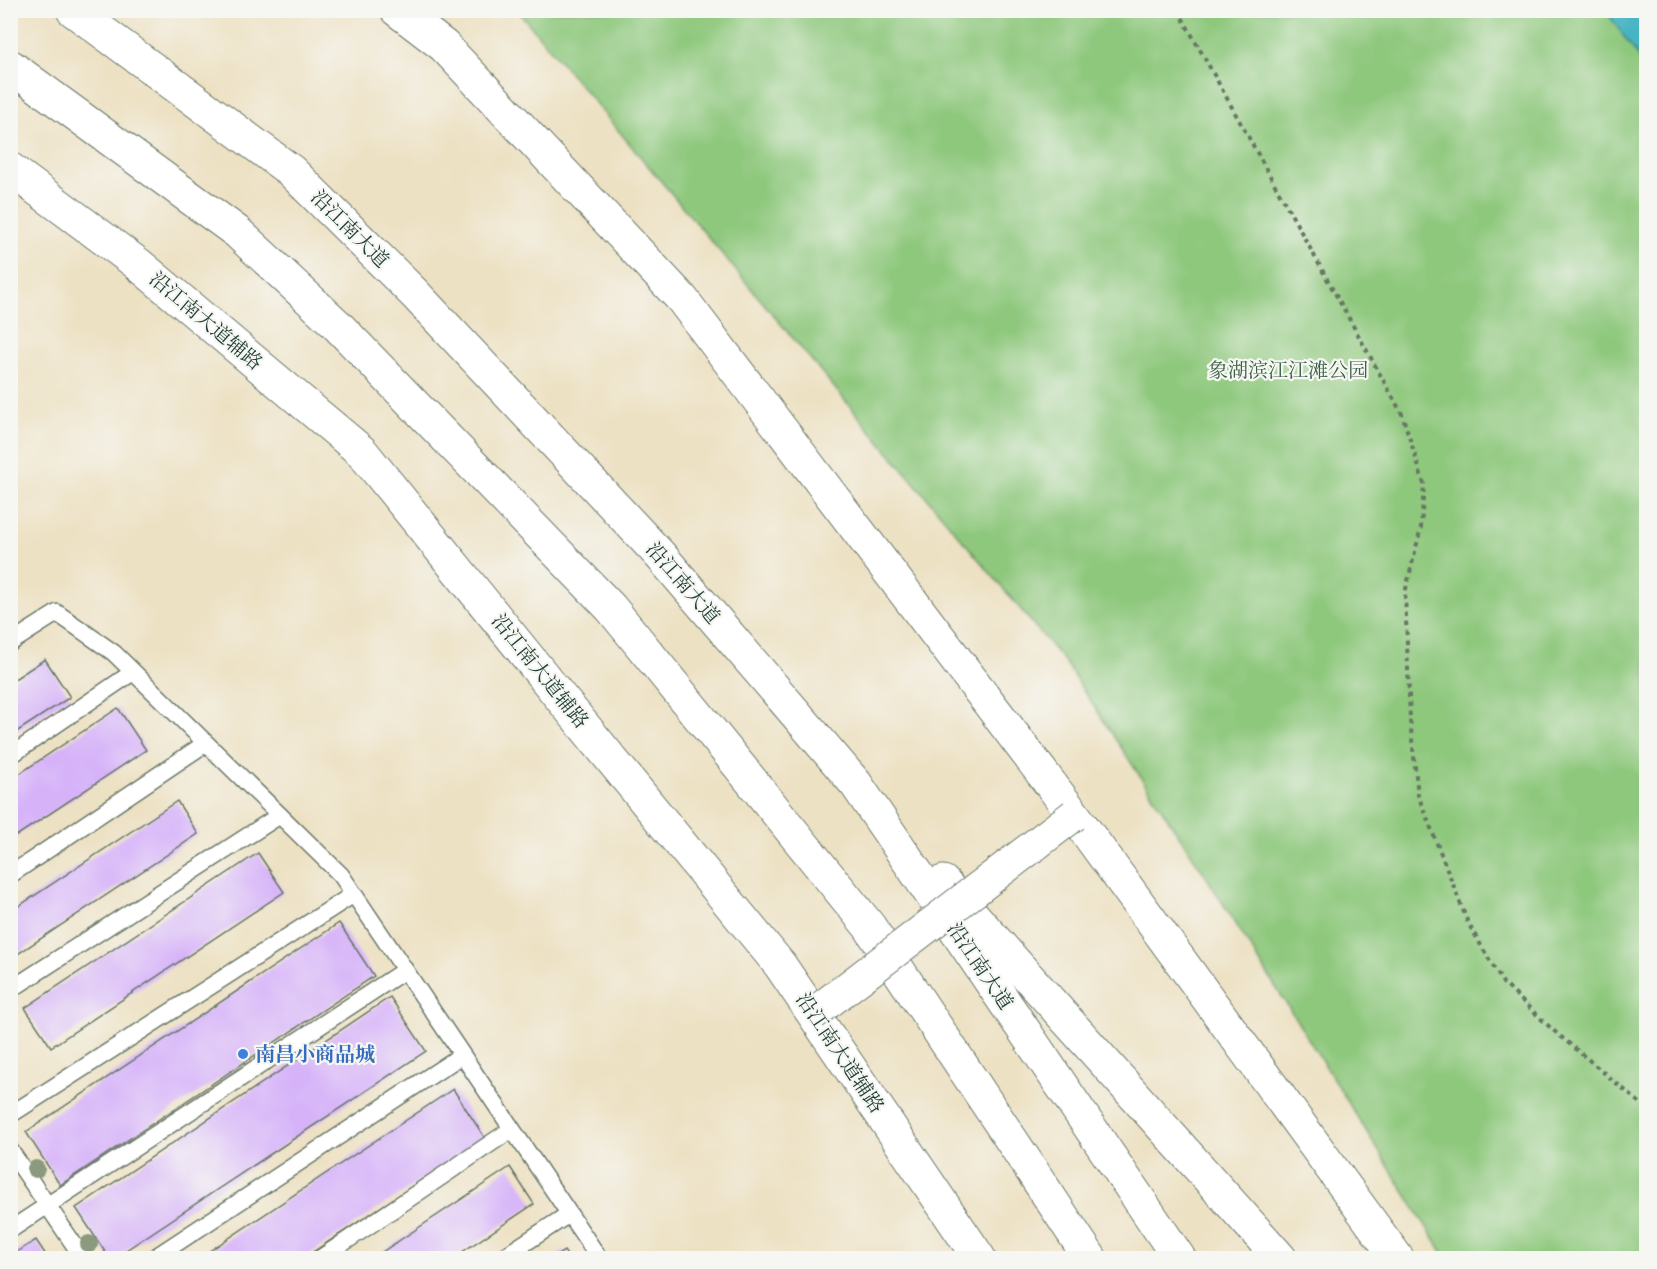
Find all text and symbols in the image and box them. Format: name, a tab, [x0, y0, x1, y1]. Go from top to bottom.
street label: 沿江南大道	[306, 185, 394, 273]
street label: 沿江南大道辅路	[144, 266, 268, 376]
park label: 象湖滨江江滩公园	[1208, 358, 1368, 383]
street label: 沿江南大道	[641, 537, 725, 629]
street label: 沿江南大道辅路	[486, 609, 594, 733]
street label: 沿江南大道	[942, 918, 1018, 1014]
street label: 沿江南大道辅路	[790, 988, 890, 1118]
place label: 南昌小商品城	[255, 1042, 375, 1067]
marker: 南昌小商品城	[236, 1047, 250, 1061]

